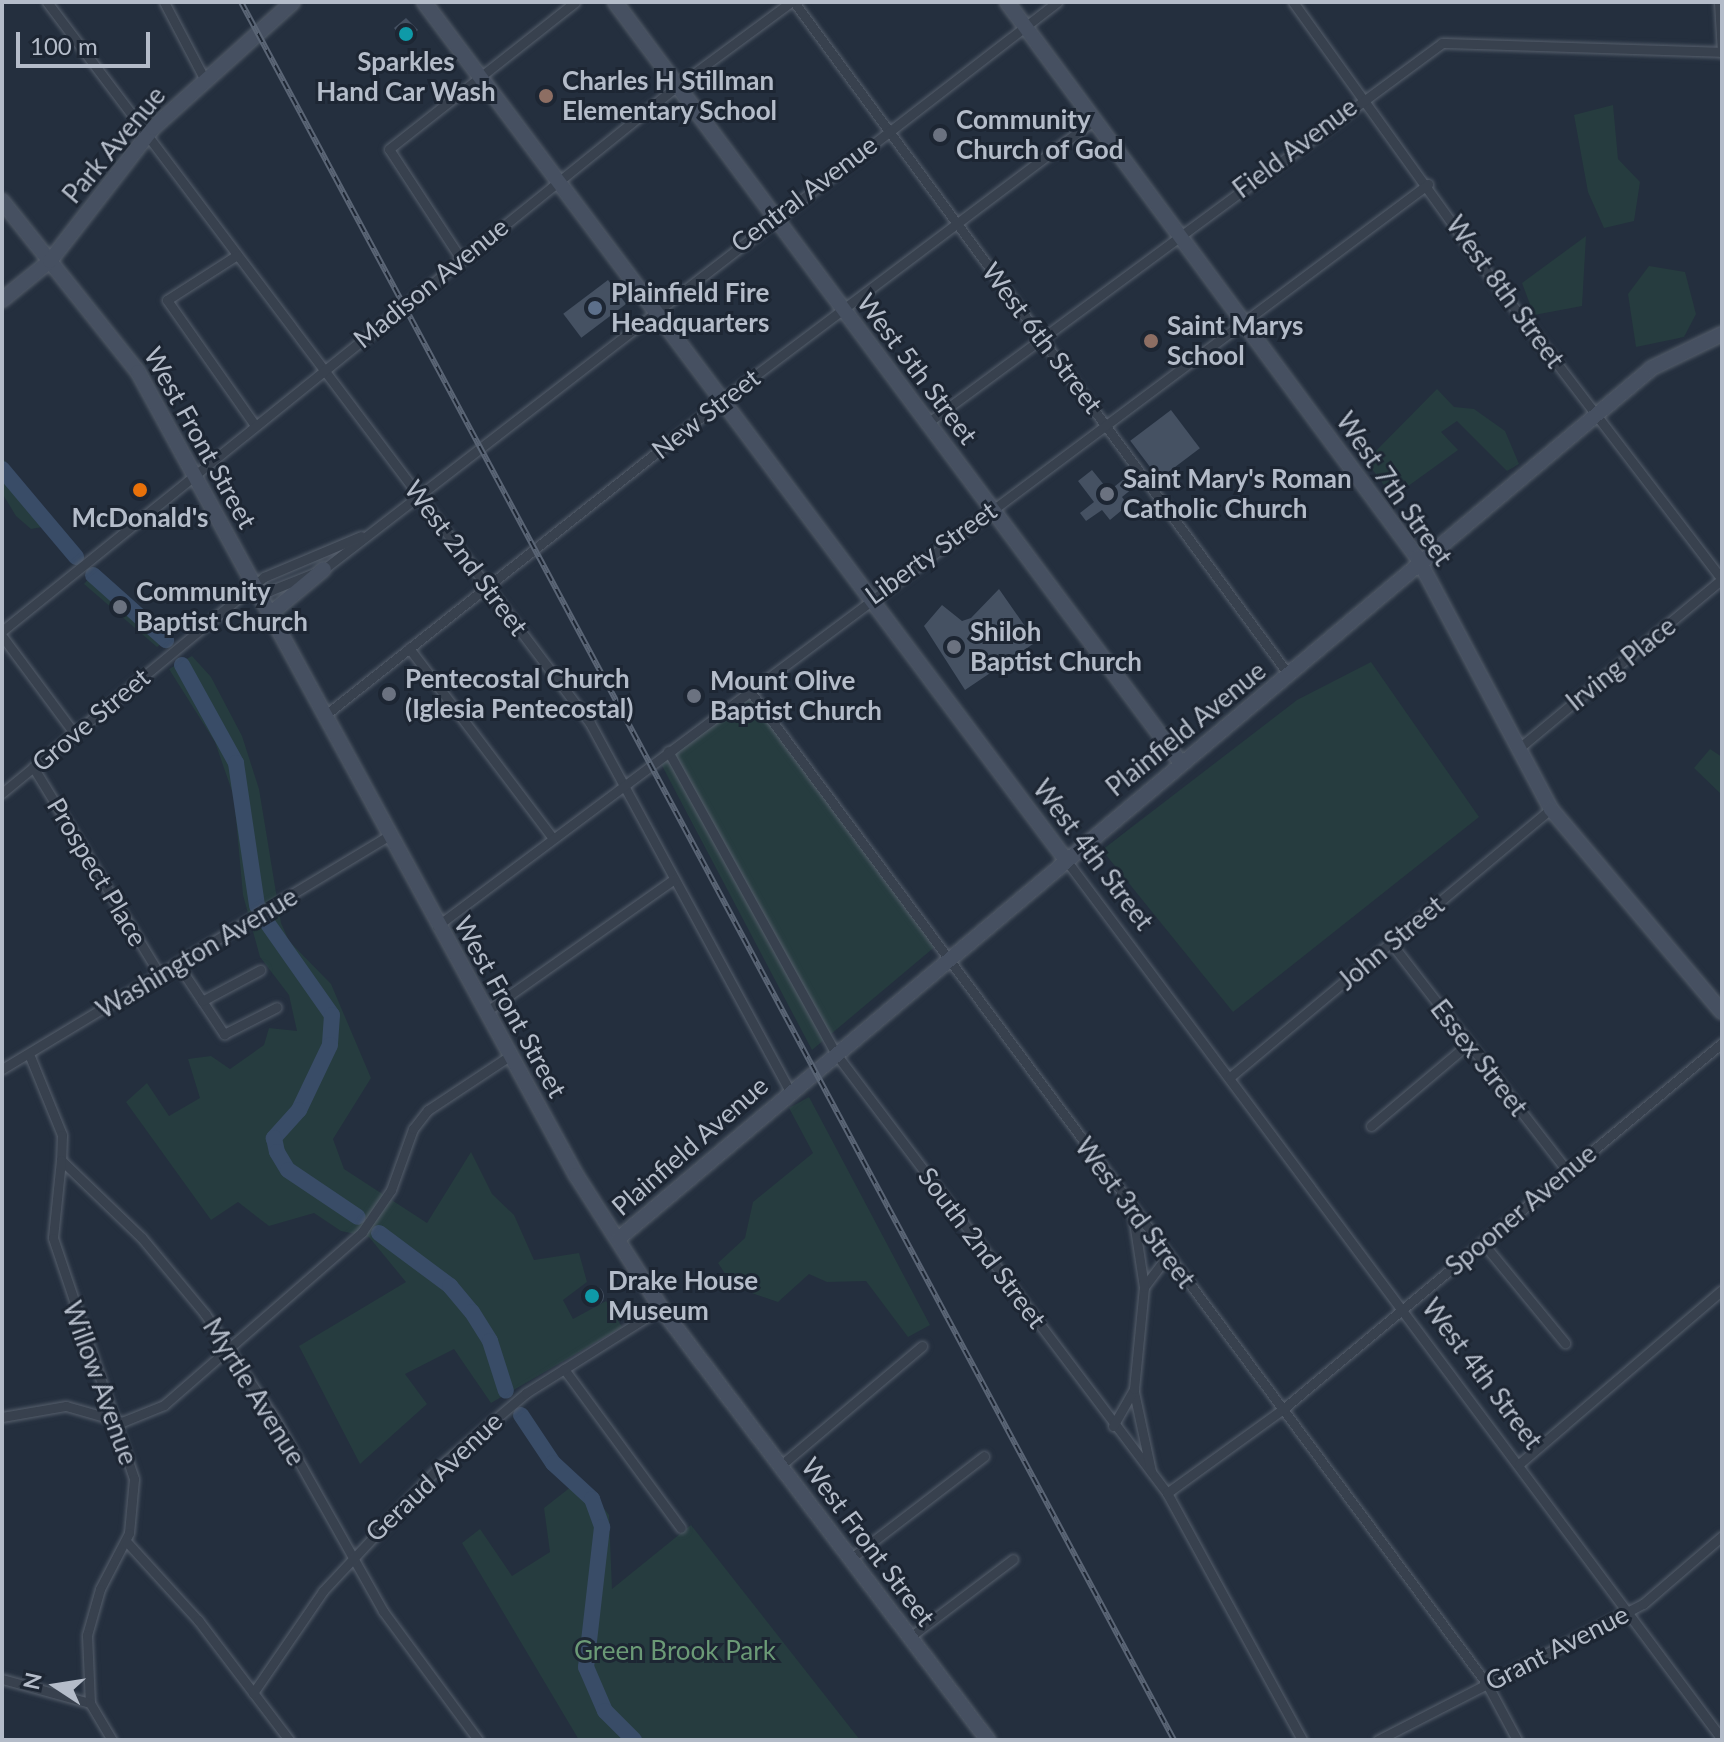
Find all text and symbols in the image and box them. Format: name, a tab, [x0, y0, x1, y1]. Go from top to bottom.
scale bar	[20, 16, 154, 66]
marker: Sparkles Hand Car Wash	[397, 25, 415, 43]
text: 100 m	[30, 31, 98, 60]
place label: Sparkles Hand Car Wash	[316, 46, 496, 108]
place label: Charles H Stillman Elementary School	[562, 65, 778, 126]
street label: Park Avenue	[56, 80, 172, 210]
marker: Charles H Stillman Elementary School	[537, 87, 555, 105]
street label: Field Avenue	[1226, 91, 1364, 205]
place label: Community Church of God	[956, 104, 1124, 166]
marker: Community Church of God	[931, 126, 949, 144]
street label: Central Avenue	[725, 129, 883, 259]
street label: West 8th Street	[1439, 210, 1571, 374]
street label: Madison Avenue	[347, 211, 515, 355]
street label: West 6th Street	[975, 257, 1109, 419]
place label: Plainfield Fire Headquarters	[611, 277, 769, 338]
street label: West 5th Street	[850, 288, 984, 450]
marker: Plainfield Fire Headquarters	[586, 299, 604, 317]
place label: Saint Marys School	[1167, 310, 1303, 372]
marker: Saint Marys School	[1142, 332, 1160, 350]
street label: West Front Street	[137, 342, 263, 534]
street label: New Street	[646, 362, 766, 466]
street label: West 7th Street	[1329, 406, 1459, 572]
place label: Saint Mary's Roman Catholic Church	[1123, 463, 1352, 524]
street label: West 2nd Street	[398, 474, 534, 642]
marker: McDonald's	[131, 481, 149, 499]
marker: Saint Mary's Roman Catholic Church	[1098, 485, 1116, 503]
street label: Liberty Street	[859, 495, 1003, 611]
place label: McDonald's	[72, 502, 208, 534]
place label: Community Baptist Church	[136, 576, 308, 638]
marker: Community Baptist Church	[111, 598, 129, 616]
street label: Irving Place	[1560, 611, 1682, 717]
place label: Shiloh Baptist Church	[970, 616, 1142, 678]
marker: Shiloh Baptist Church	[945, 638, 963, 656]
street label: Plainfield Avenue	[1100, 655, 1272, 803]
street label: Grove Street	[26, 662, 156, 778]
place label: Pentecostal Church (Iglesia Pentecostal)	[405, 663, 633, 724]
place label: Mount Olive Baptist Church	[710, 665, 882, 726]
marker: Pentecostal Church (Iglesia Pentecostal)	[380, 685, 398, 703]
marker: Mount Olive Baptist Church	[685, 687, 703, 705]
street label: West 4th Street	[1026, 774, 1160, 936]
street label: Prospect Place	[40, 792, 154, 952]
street label: Washington Avenue	[91, 880, 303, 1026]
street label: John Street	[1331, 889, 1451, 997]
street label: West Front Street	[447, 911, 573, 1103]
street label: Essex Street	[1424, 994, 1534, 1122]
street label: Plainfield Avenue	[605, 1070, 775, 1222]
street label: West 3rd Street	[1068, 1132, 1202, 1294]
street label: Spooner Avenue	[1439, 1138, 1603, 1282]
street label: South 2nd Street	[911, 1162, 1053, 1334]
place label: Drake House Museum	[608, 1265, 758, 1326]
marker: Drake House Museum	[583, 1287, 601, 1305]
street label: West 4th Street	[1415, 1293, 1549, 1455]
street label: Willow Avenue	[56, 1296, 144, 1470]
street label: Myrtle Avenue	[196, 1312, 312, 1472]
street label: Geraud Avenue	[359, 1405, 509, 1549]
street label: West Front Street	[795, 1452, 941, 1632]
street label: Grant Avenue	[1480, 1598, 1634, 1698]
park label: Green Brook Park	[574, 1635, 776, 1667]
north arrow	[16, 1646, 96, 1726]
text: N	[17, 1670, 47, 1692]

